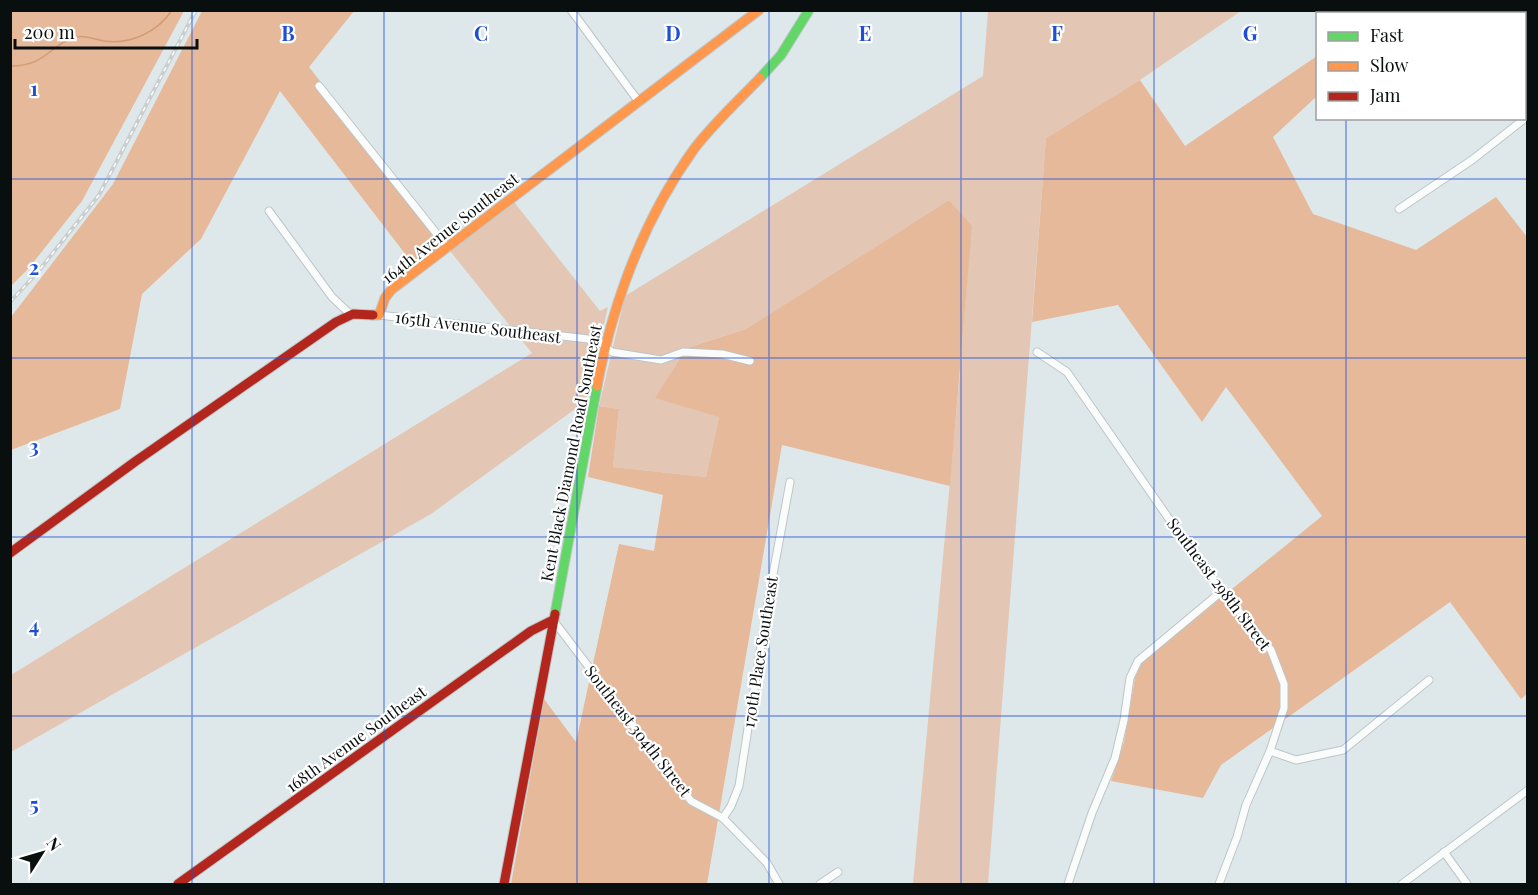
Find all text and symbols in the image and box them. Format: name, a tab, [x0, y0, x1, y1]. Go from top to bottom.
scale bar	[15, 12, 196, 50]
legend	[1316, 12, 1526, 120]
text: B	[281, 19, 295, 46]
text: C	[474, 19, 488, 46]
text: D	[665, 19, 681, 46]
text: E	[859, 19, 871, 46]
text: F	[1051, 19, 1063, 46]
text: G	[1243, 19, 1258, 46]
text: 200 m	[24, 20, 75, 44]
text: Fast	[1370, 23, 1404, 47]
text: Slow	[1370, 53, 1408, 77]
text: 1	[30, 74, 38, 101]
text: Jam	[1369, 83, 1400, 107]
street label: 164th Avenue Southeast	[377, 167, 523, 288]
text: 2	[29, 253, 39, 280]
street label: 165th Avenue Southeast	[394, 306, 562, 347]
street label: Kent Black Diamond Road Southeast	[535, 322, 606, 583]
text: 3	[29, 432, 39, 459]
street label: Southeast 298th Street	[1163, 513, 1276, 654]
street label: 170th Place Southeast	[737, 574, 782, 729]
text: 4	[29, 611, 39, 638]
street label: Southeast 304th Street	[581, 661, 696, 801]
street label: 168th Avenue Southeast	[281, 680, 430, 797]
text: 5	[29, 790, 39, 817]
north arrow	[12, 823, 72, 883]
text: N	[43, 833, 67, 855]

